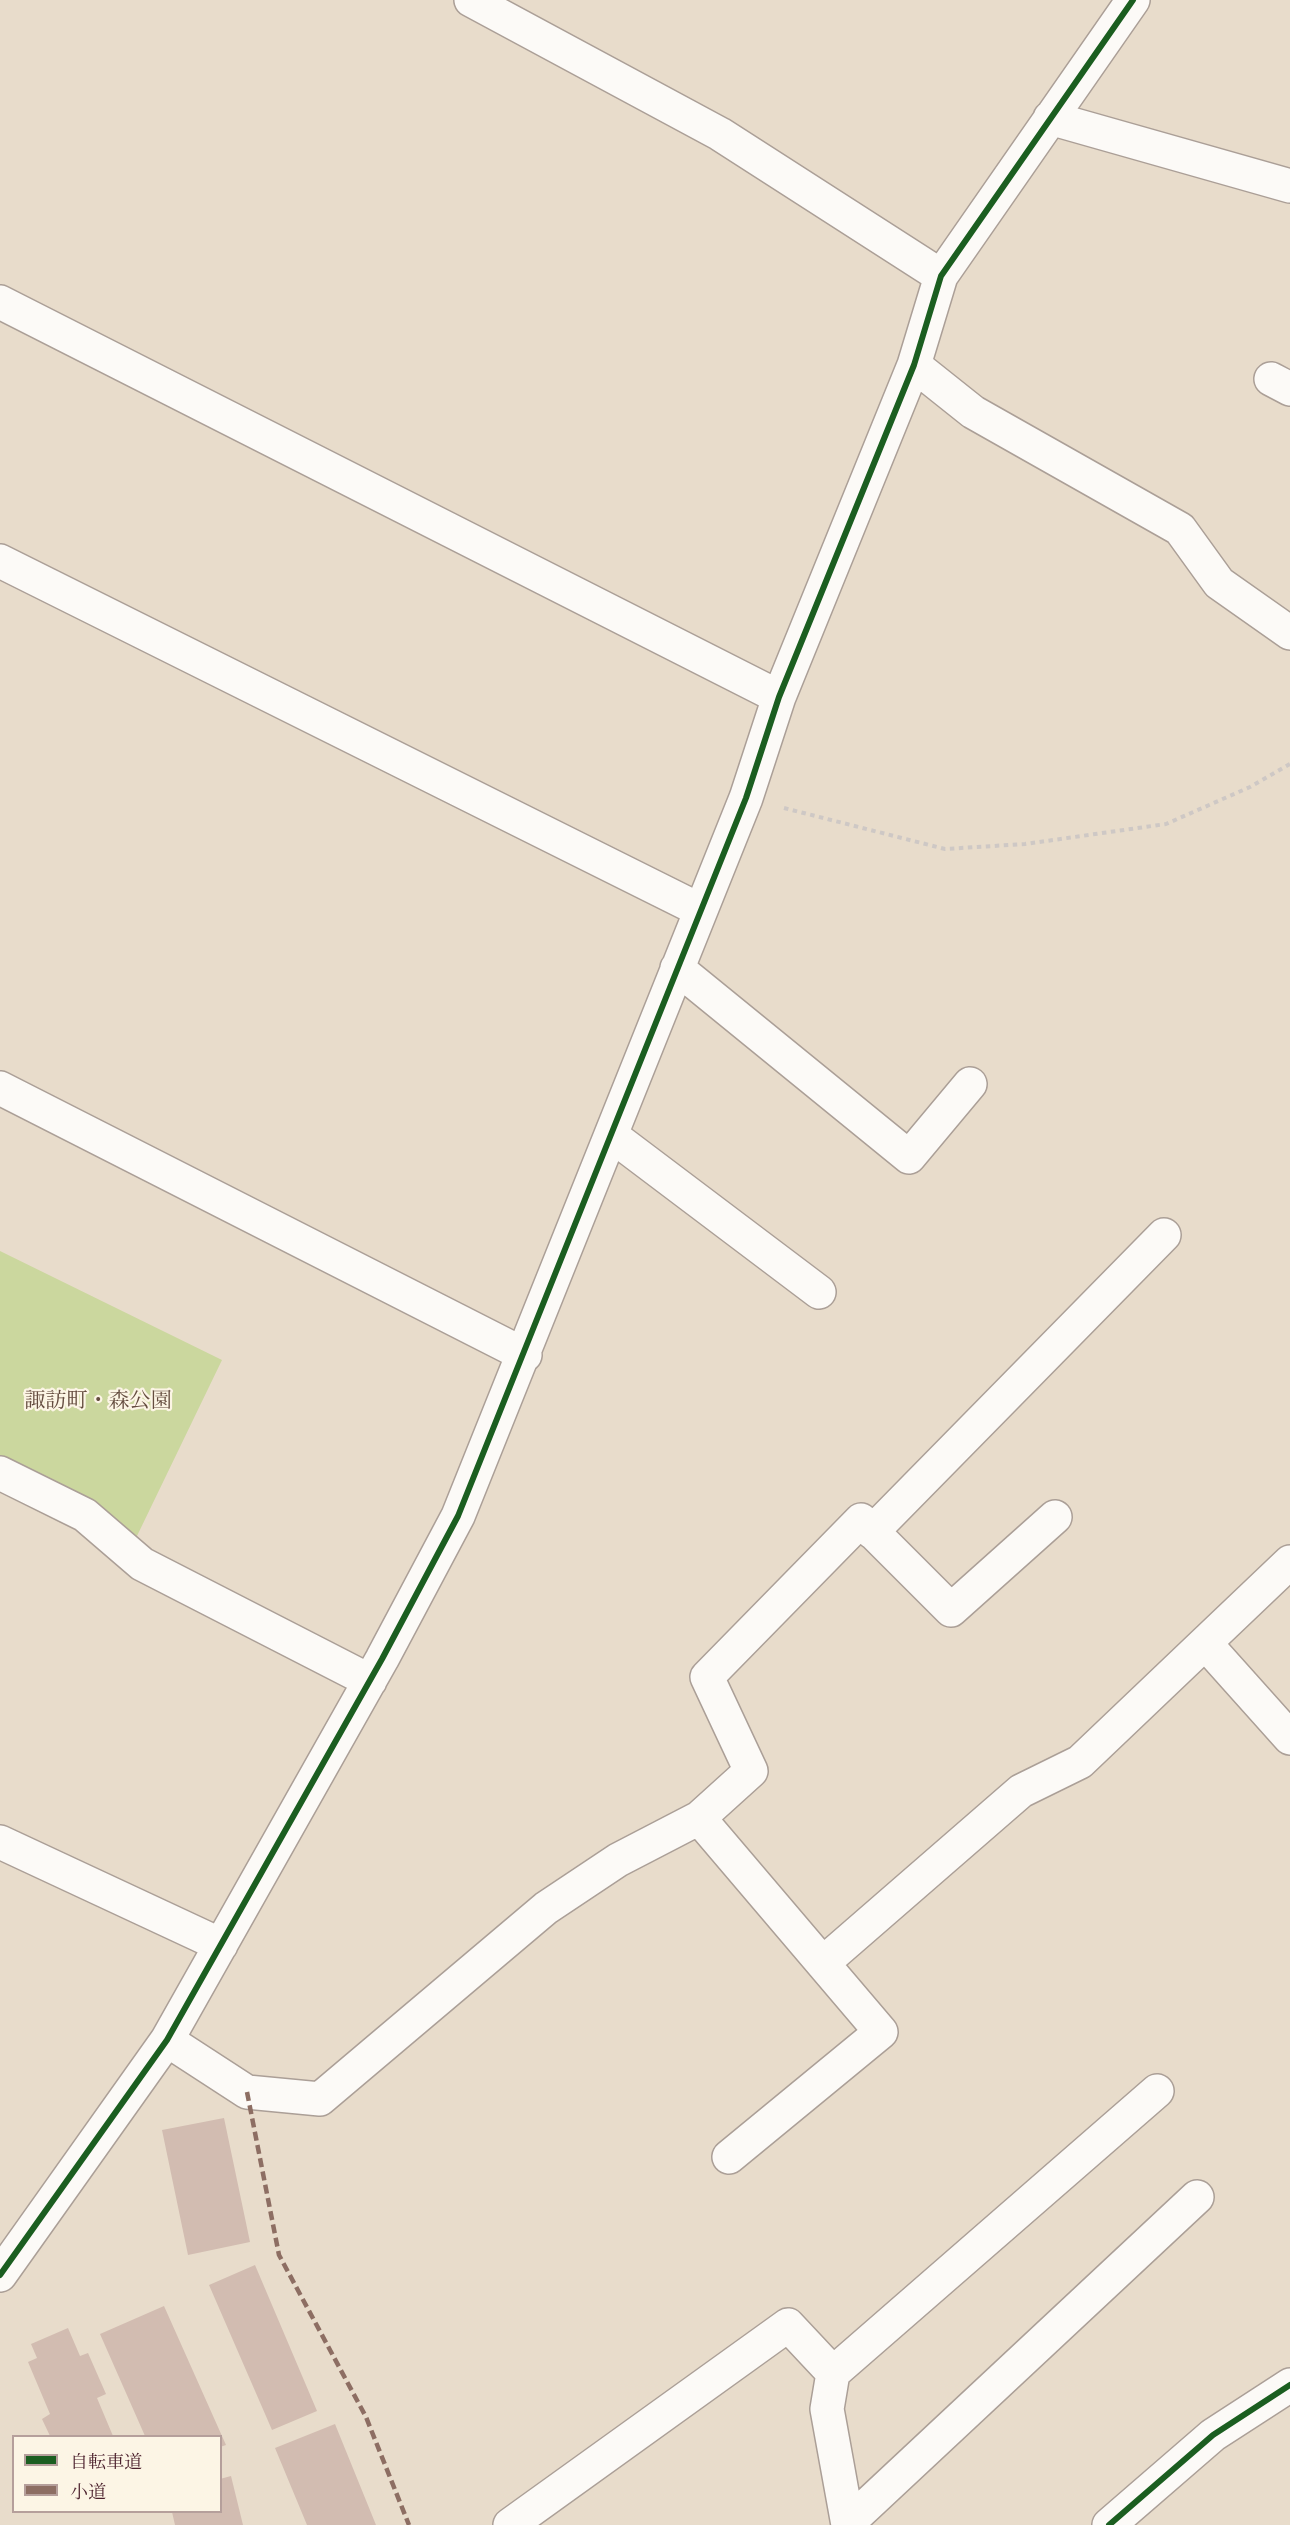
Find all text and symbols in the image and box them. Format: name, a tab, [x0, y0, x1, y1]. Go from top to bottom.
park label: 諏訪町・森公園	[25, 1389, 171, 1415]
legend	[12, 2435, 222, 2513]
text: 自転車道	[70, 2451, 142, 2473]
text: 小道	[70, 2481, 106, 2503]

